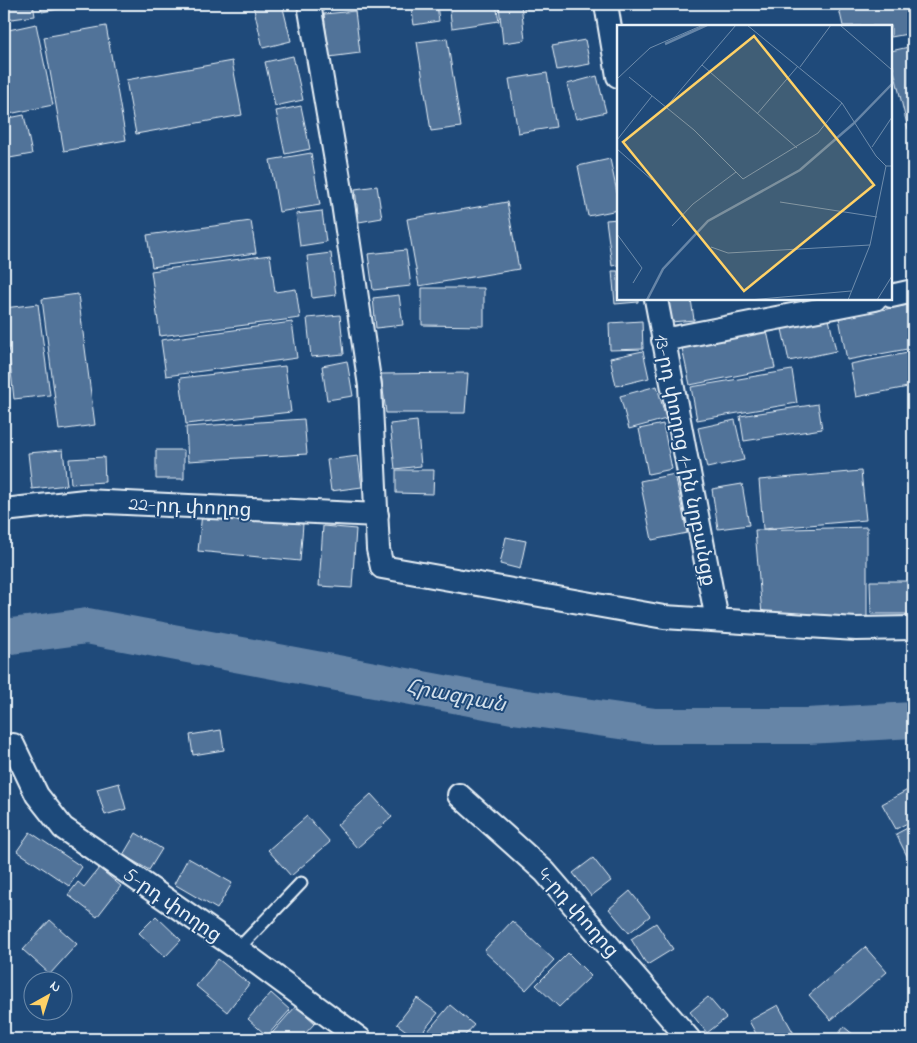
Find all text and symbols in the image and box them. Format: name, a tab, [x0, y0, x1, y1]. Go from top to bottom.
inset map	[617, 25, 892, 300]
street label: 13-րդ փողոց 1-ին նրբանցք	[645, 332, 722, 589]
street label: 22-րդ փողոց	[128, 491, 252, 526]
water label: Հրազդան	[403, 673, 509, 722]
street label: 5-րդ փողոց	[116, 861, 227, 951]
street label: 4-րդ փողոց	[530, 862, 625, 965]
north arrow	[22, 970, 72, 1020]
text: N	[45, 976, 66, 998]

